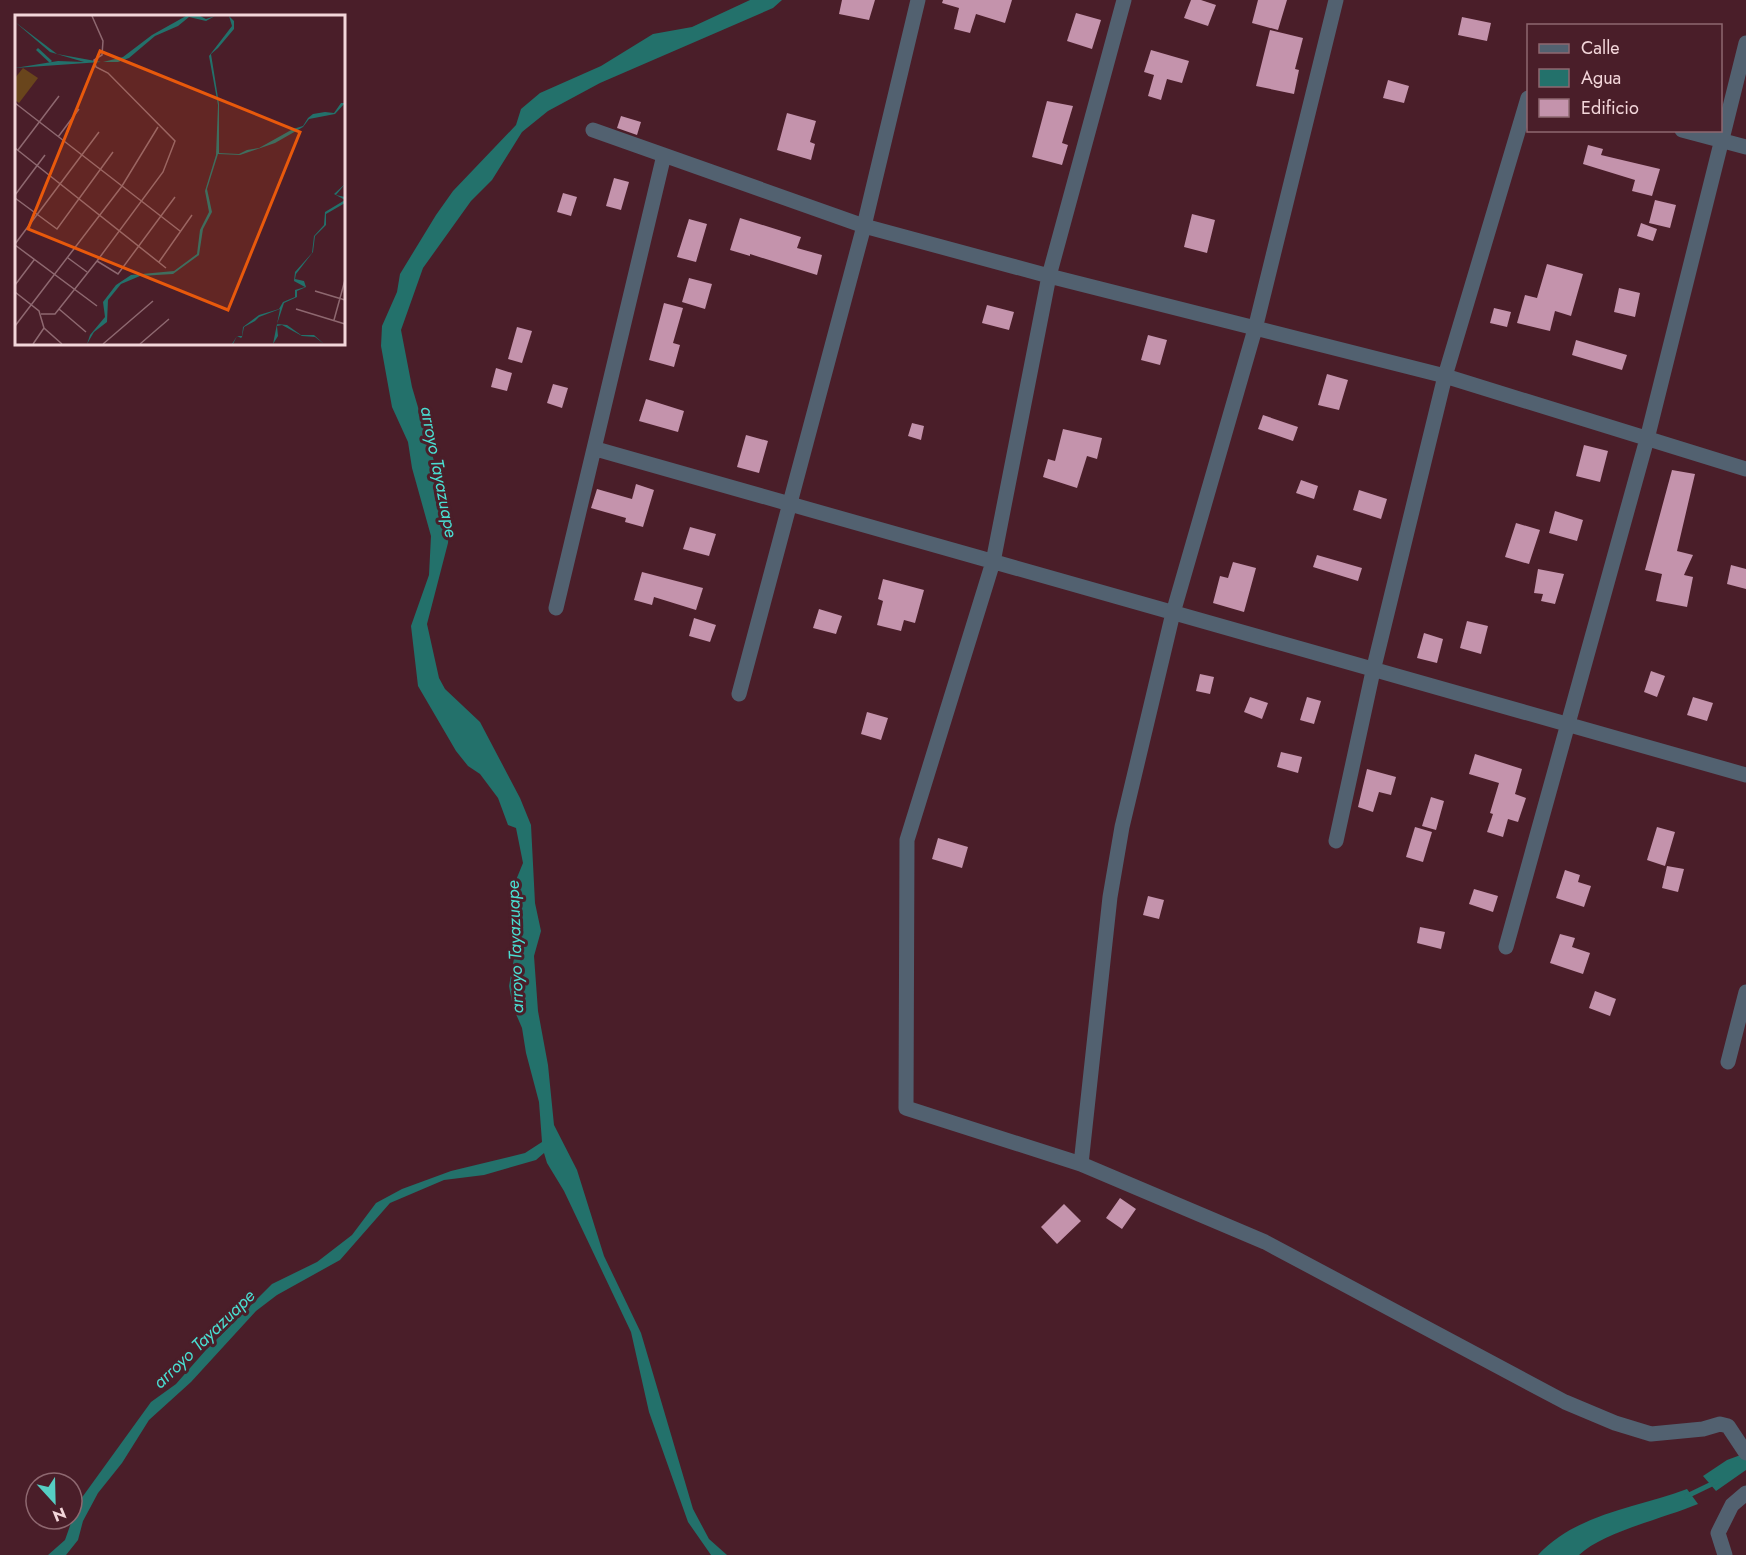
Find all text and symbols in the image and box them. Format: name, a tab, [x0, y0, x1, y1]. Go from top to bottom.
inset map	[15, 15, 345, 345]
legend	[1527, 24, 1722, 132]
text: Calle	[1581, 35, 1620, 61]
text: Agua	[1581, 65, 1621, 91]
text: Edificio	[1581, 95, 1639, 121]
water label: arroyo Tayazuape	[414, 404, 464, 540]
water label: arroyo Tayazuape	[500, 880, 530, 1014]
water label: arroyo Tayazuape	[147, 1283, 261, 1395]
north arrow	[24, 1471, 84, 1531]
text: N	[49, 1501, 70, 1527]

